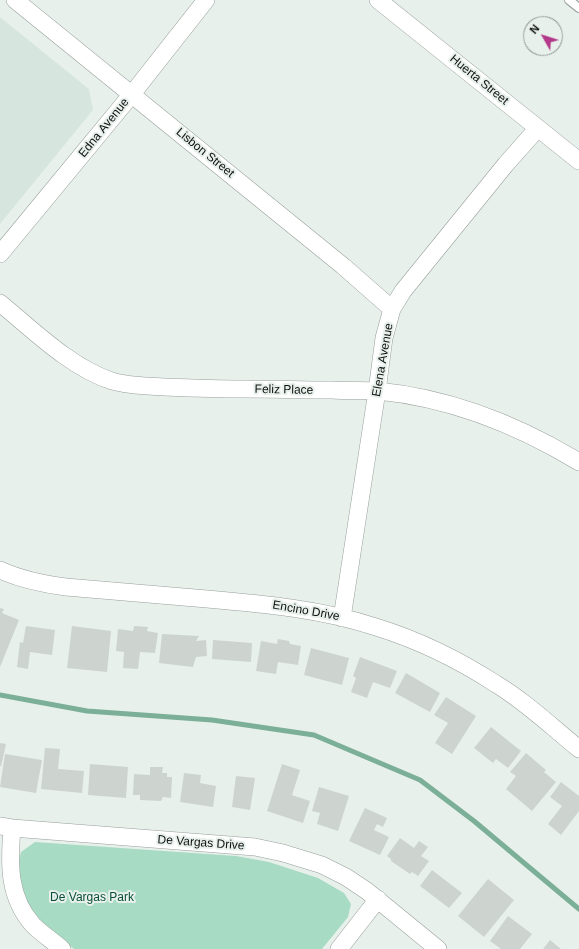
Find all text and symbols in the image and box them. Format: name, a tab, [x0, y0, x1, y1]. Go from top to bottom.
north arrow	[523, 16, 563, 56]
text: N	[527, 22, 542, 36]
street label: Huerta Street	[447, 52, 511, 108]
street label: Edna Avenue	[76, 96, 132, 160]
street label: Lisbon Street	[173, 125, 237, 181]
street label: Elena Avenue	[369, 322, 397, 398]
street label: Feliz Place	[255, 382, 313, 398]
street label: Encino Drive	[271, 598, 341, 624]
street label: De Vargas Drive	[157, 833, 245, 853]
park label: De Vargas Park	[50, 891, 134, 905]

